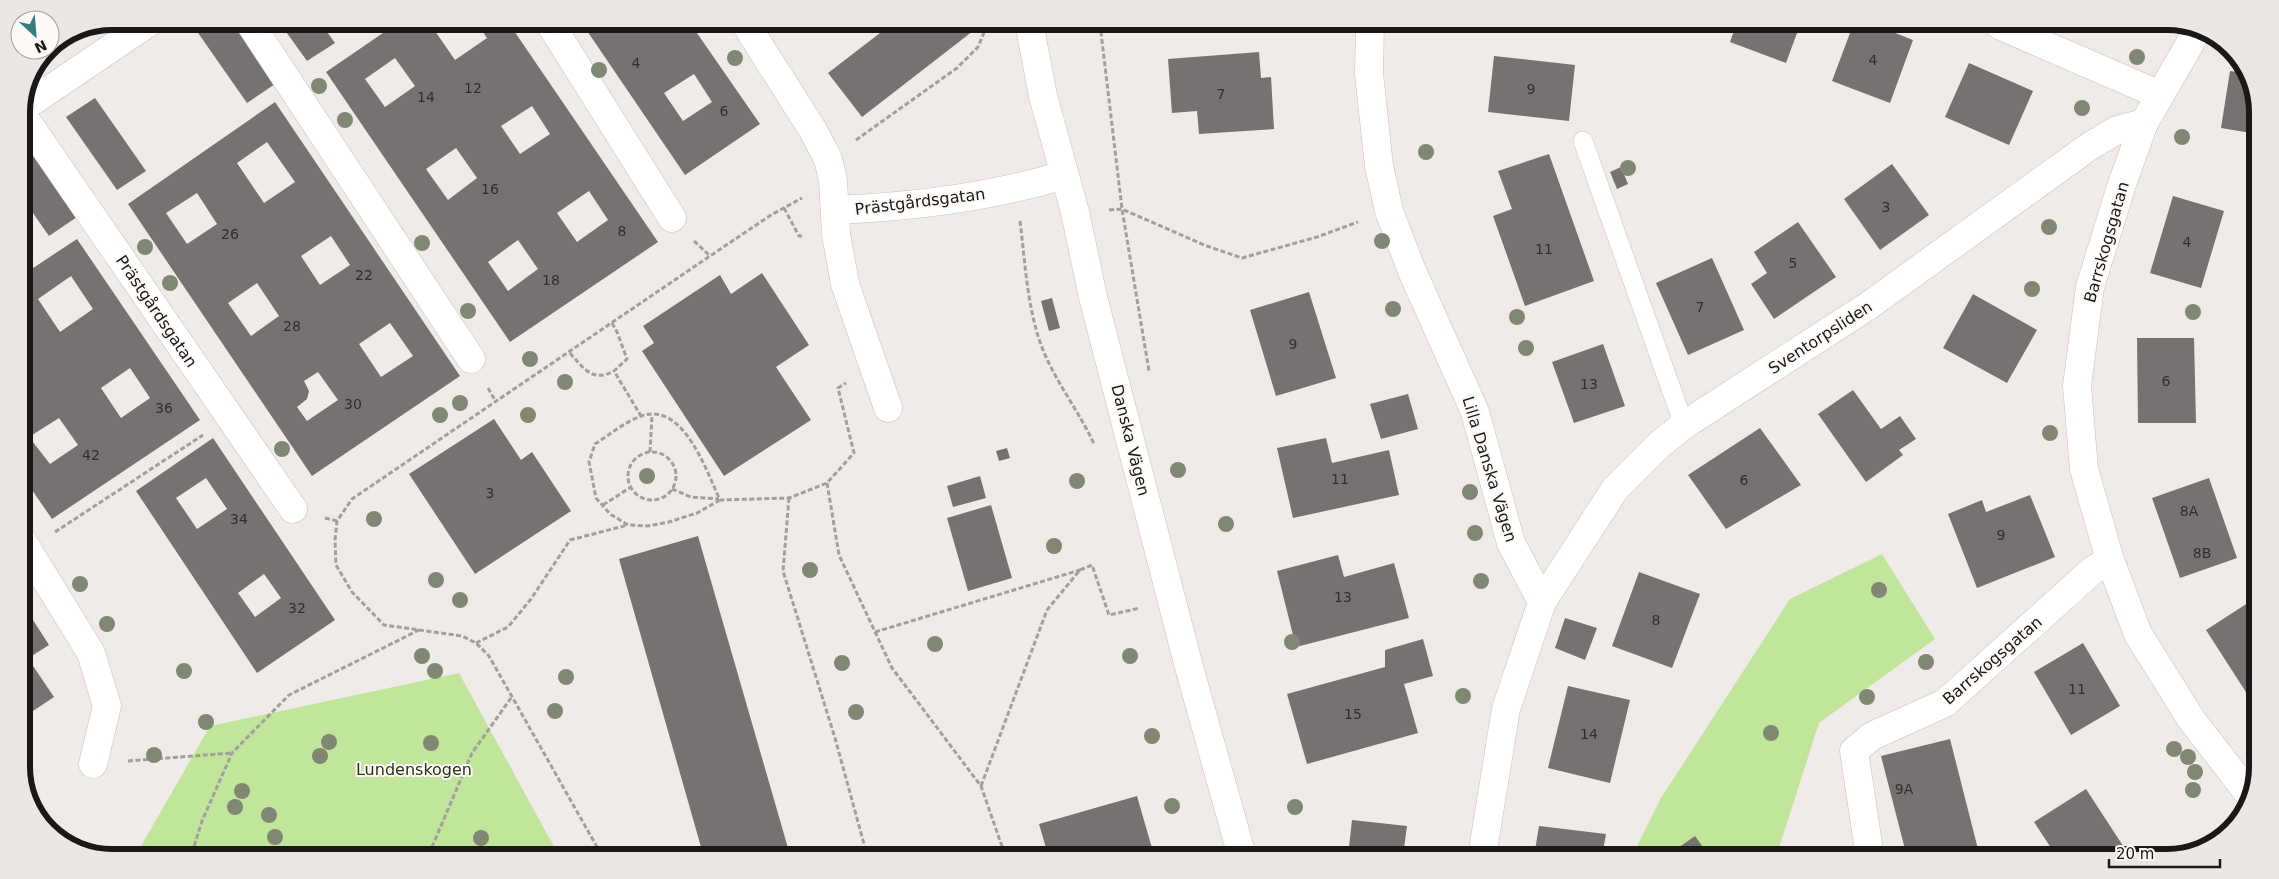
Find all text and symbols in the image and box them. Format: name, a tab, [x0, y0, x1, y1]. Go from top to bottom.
north arrow	[10, 10, 60, 60]
text: N	[32, 37, 49, 56]
house number: 4	[1869, 52, 1878, 68]
house number: 4	[632, 55, 641, 71]
house number: 12	[464, 80, 482, 96]
house number: 9	[1527, 81, 1535, 97]
house number: 7	[1217, 86, 1225, 102]
house number: 14	[417, 89, 435, 105]
house number: 6	[720, 103, 729, 119]
street label: Barrskogsgatan	[2080, 179, 2133, 305]
house number: 16	[481, 181, 499, 197]
street label: Prästgårdsgatan	[854, 184, 986, 219]
house number: 3	[1882, 199, 1890, 215]
house number: 8	[618, 223, 626, 239]
house number: 26	[221, 226, 239, 242]
house number: 4	[2183, 234, 2192, 250]
house number: 11	[1535, 241, 1553, 257]
street label: Prästgårdsgatan	[112, 252, 201, 371]
house number: 5	[1789, 255, 1797, 271]
house number: 22	[355, 267, 373, 283]
house number: 18	[542, 272, 560, 288]
street label: Sventorpsliden	[1765, 297, 1876, 378]
house number: 7	[1696, 299, 1704, 315]
house number: 28	[283, 318, 301, 334]
house number: 9	[1289, 336, 1297, 352]
house number: 6	[2162, 373, 2171, 389]
house number: 13	[1580, 376, 1598, 392]
street label: Danska Vägen	[1107, 382, 1154, 498]
street label: Lilla Danska Vägen	[1458, 394, 1521, 544]
house number: 30	[344, 396, 362, 412]
house number: 36	[155, 400, 173, 416]
house number: 42	[82, 447, 100, 463]
house number: 11	[1331, 471, 1349, 487]
house number: 6	[1740, 472, 1749, 488]
house number: 3	[486, 485, 494, 501]
house number: 8A	[2180, 503, 2199, 519]
house number: 34	[230, 511, 248, 527]
house number: 9	[1997, 527, 2005, 543]
house number: 8B	[2193, 545, 2211, 561]
house number: 13	[1334, 589, 1352, 605]
house number: 32	[288, 600, 306, 616]
house number: 8	[1652, 612, 1660, 628]
street label: Barrskogsgatan	[1939, 612, 2046, 709]
house number: 11	[2068, 681, 2086, 697]
house number: 15	[1344, 706, 1362, 722]
house number: 14	[1580, 726, 1598, 742]
park label: Lundenskogen	[356, 760, 472, 779]
house number: 9A	[1895, 781, 1914, 797]
scale bar	[2109, 836, 2220, 868]
text: 20 m	[2116, 845, 2154, 863]

